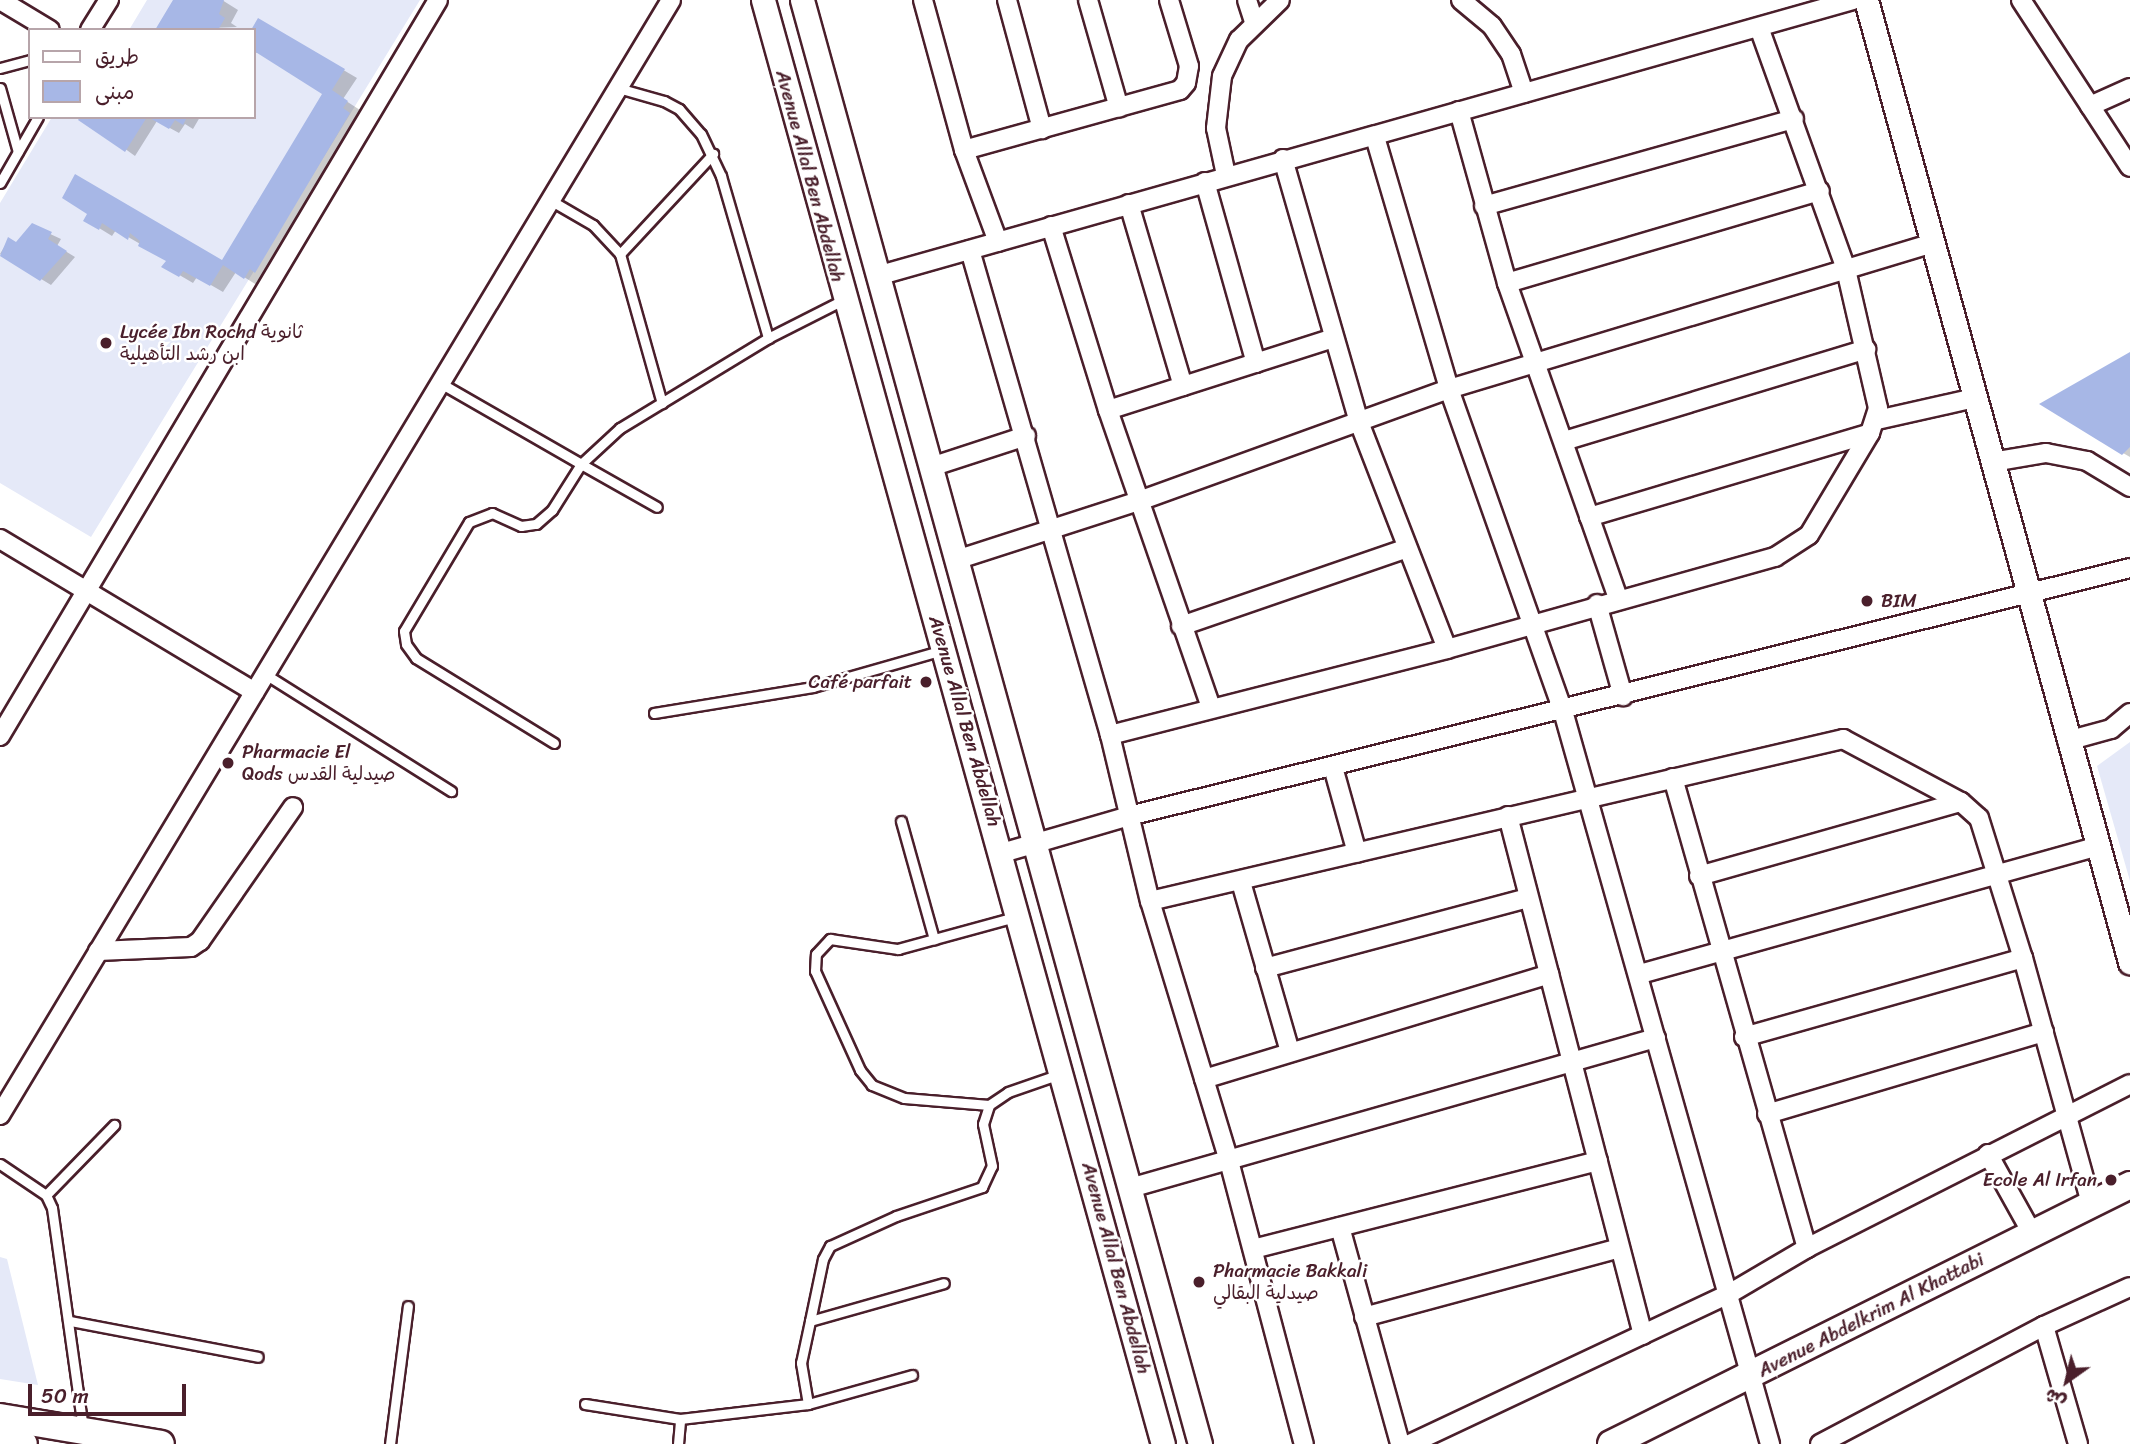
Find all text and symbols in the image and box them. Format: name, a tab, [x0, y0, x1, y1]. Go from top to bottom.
legend	[28, 28, 256, 119]
text: طريق	[95, 38, 139, 76]
street label: Avenue Allal Ben Abdellah	[771, 67, 849, 285]
text: مبنى	[95, 73, 134, 111]
place label: Lycée Ibn Rochd ثانوية ابن رشد التأهيلية	[120, 321, 303, 365]
marker: Lycée Ibn Rochd ثانوية ابن رشد التأهيلية	[98, 335, 114, 351]
place label: BIM	[1881, 590, 1917, 612]
marker: BIM	[1859, 593, 1875, 609]
street label: Avenue Allal Ben Abdellah	[924, 613, 1006, 829]
place label: Café parfait	[809, 671, 912, 693]
marker: Café parfait	[918, 674, 934, 690]
place label: Pharmacie El Qods صيدلية القدس	[242, 741, 395, 785]
marker: Pharmacie El Qods صيدلية القدس	[220, 755, 236, 771]
street label: Avenue Allal Ben Abdellah	[1077, 1159, 1155, 1377]
place label: Ecole Al Irfan	[1981, 1169, 2097, 1191]
marker: Ecole Al Irfan	[2103, 1172, 2119, 1188]
street label: Avenue Abdelkrim Al Khattabi	[1754, 1248, 1988, 1382]
place label: Pharmacie Bakkali صيدلية البقالي	[1213, 1260, 1367, 1304]
marker: Pharmacie Bakkali صيدلية البقالي	[1191, 1274, 1207, 1290]
north arrow	[2032, 1346, 2102, 1416]
scale bar	[32, 1370, 189, 1414]
text: 50 m	[41, 1377, 89, 1415]
text: ش	[2037, 1379, 2073, 1418]

